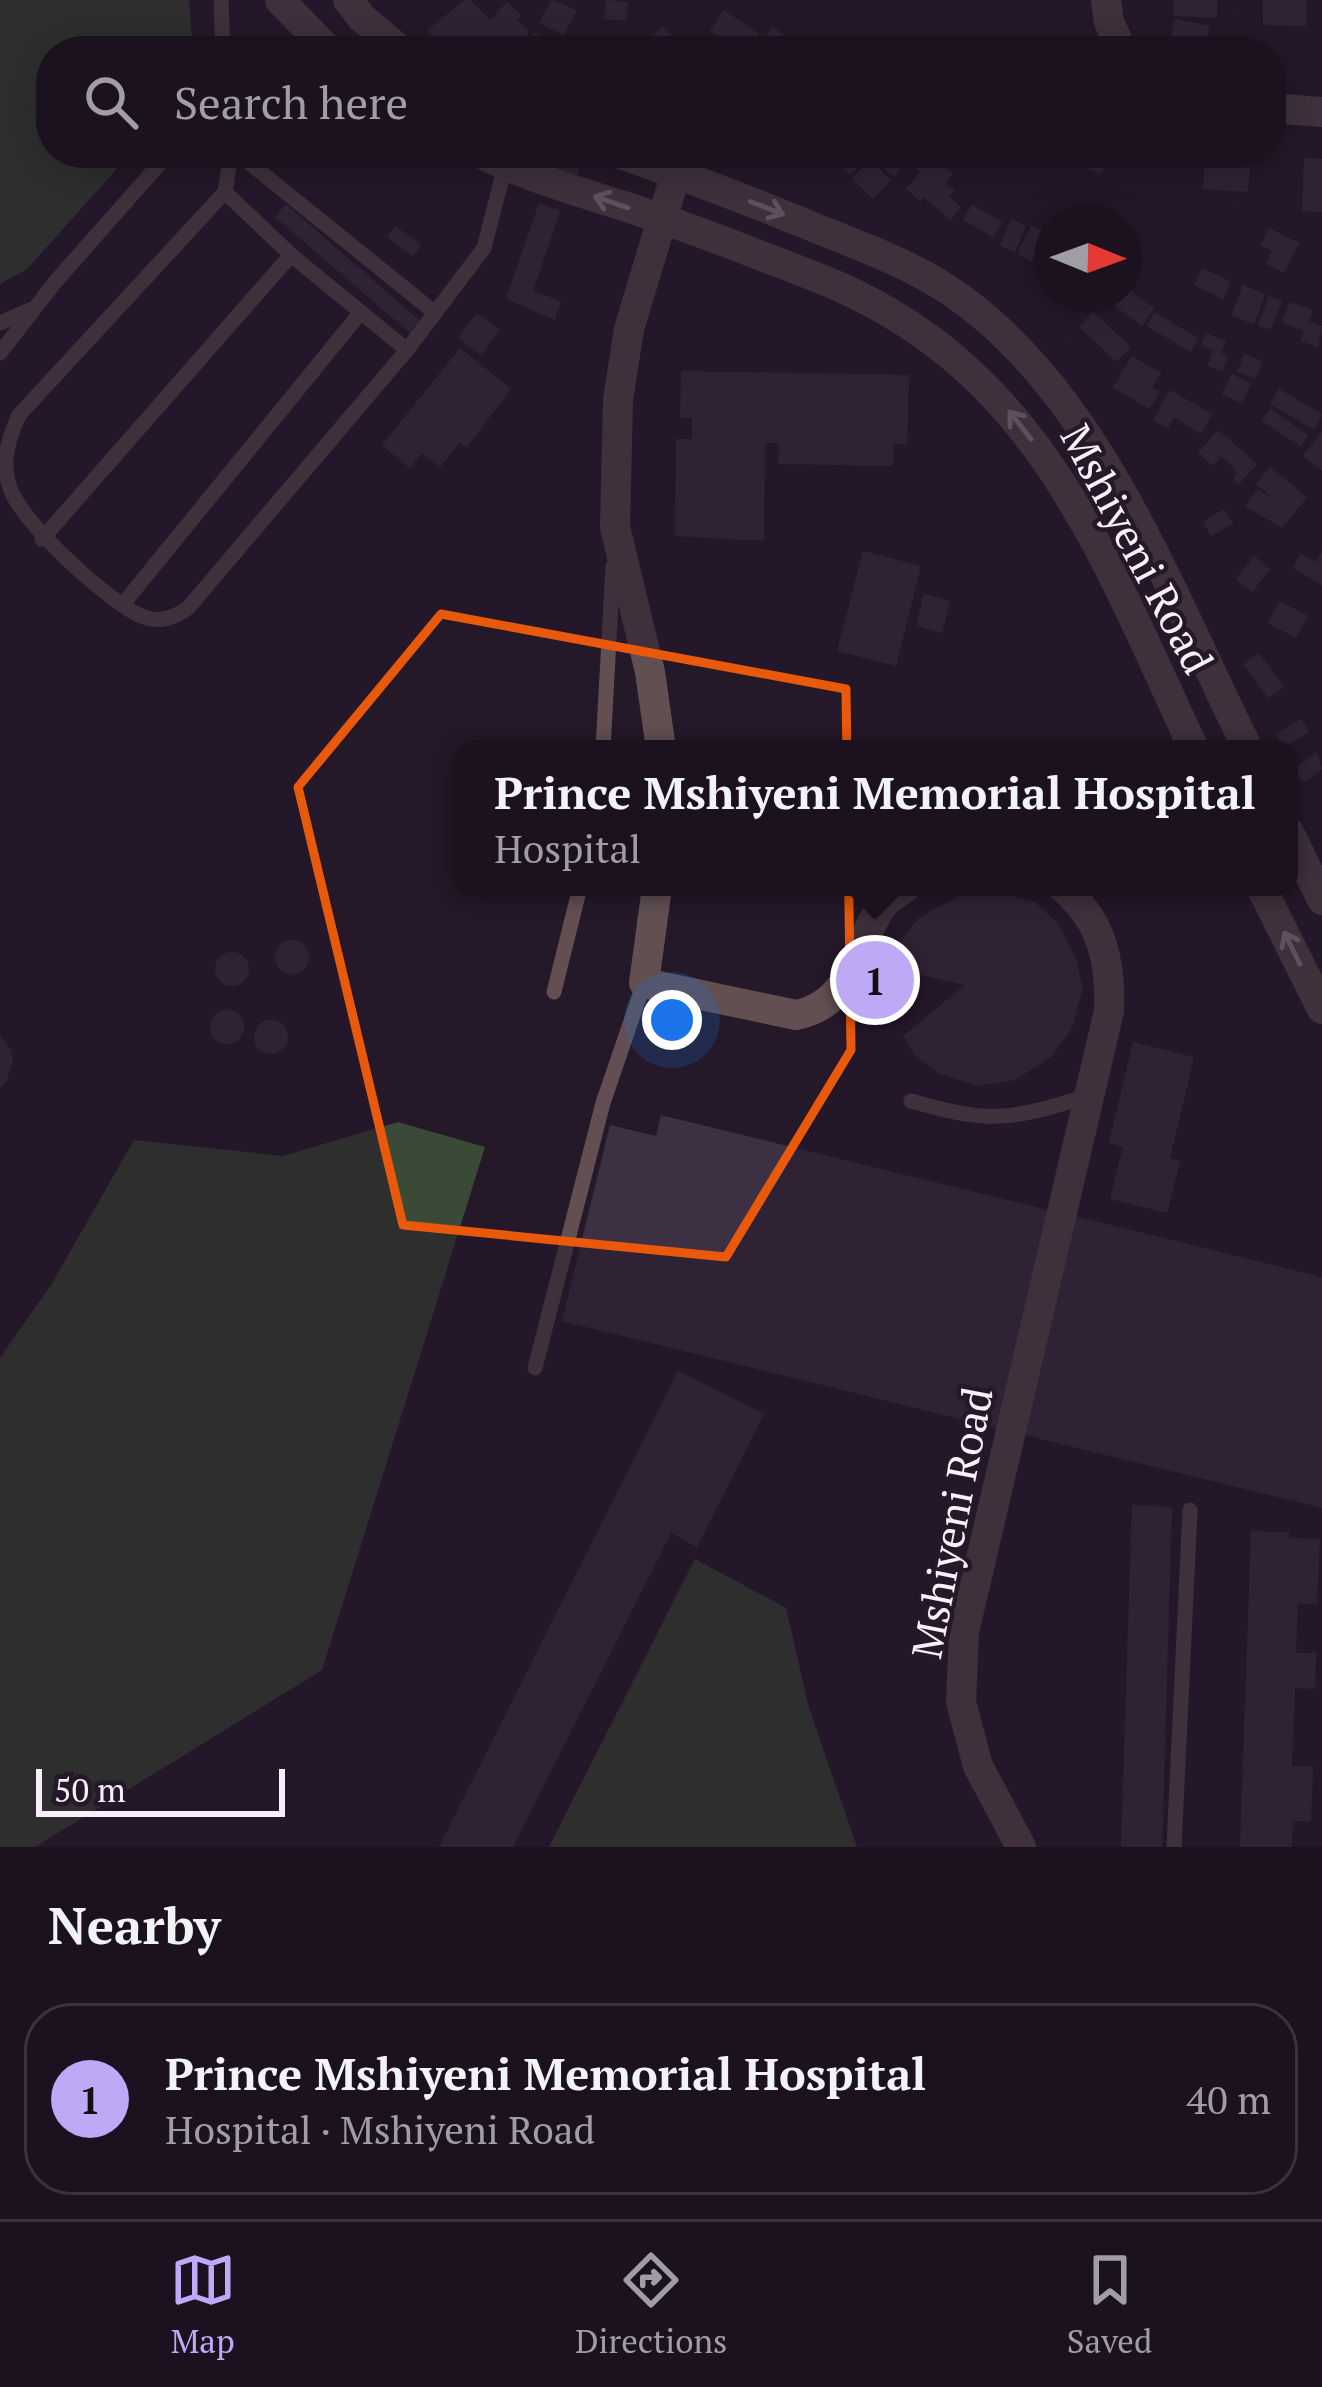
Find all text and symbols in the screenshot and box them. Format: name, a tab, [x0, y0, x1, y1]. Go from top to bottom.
search box	[36, 36, 1286, 168]
icon: search	[78, 69, 144, 135]
text: Search here	[174, 72, 408, 132]
one-way arrow	[593, 189, 631, 211]
one-way arrow	[748, 199, 785, 221]
north arrow	[1034, 204, 1142, 312]
one-way arrow	[1007, 410, 1034, 442]
street label: Mshiyeni Road	[1049, 414, 1227, 683]
popup	[452, 740, 1298, 896]
text: Prince Mshiyeni Memorial Hospital	[494, 762, 1256, 822]
text: Hospital	[494, 822, 641, 874]
one-way arrow	[1280, 931, 1303, 966]
pin: 1	[836, 935, 914, 1025]
your location	[642, 990, 702, 1050]
street label: Mshiyeni Road	[897, 1383, 1005, 1663]
scale bar	[36, 1763, 285, 1816]
text: 50 m	[54, 1768, 126, 1811]
text: Nearby	[48, 1891, 221, 1959]
text: Prince Mshiyeni Memorial Hospital	[165, 2043, 926, 2103]
text: 1	[79, 2073, 101, 2125]
text: 40 m	[1186, 2073, 1271, 2125]
text: Hospital · Mshiyeni Road	[165, 2103, 595, 2155]
tab: Map	[170, 2247, 236, 2362]
tab: Directions	[575, 2247, 727, 2362]
tab: Saved	[1067, 2247, 1152, 2362]

